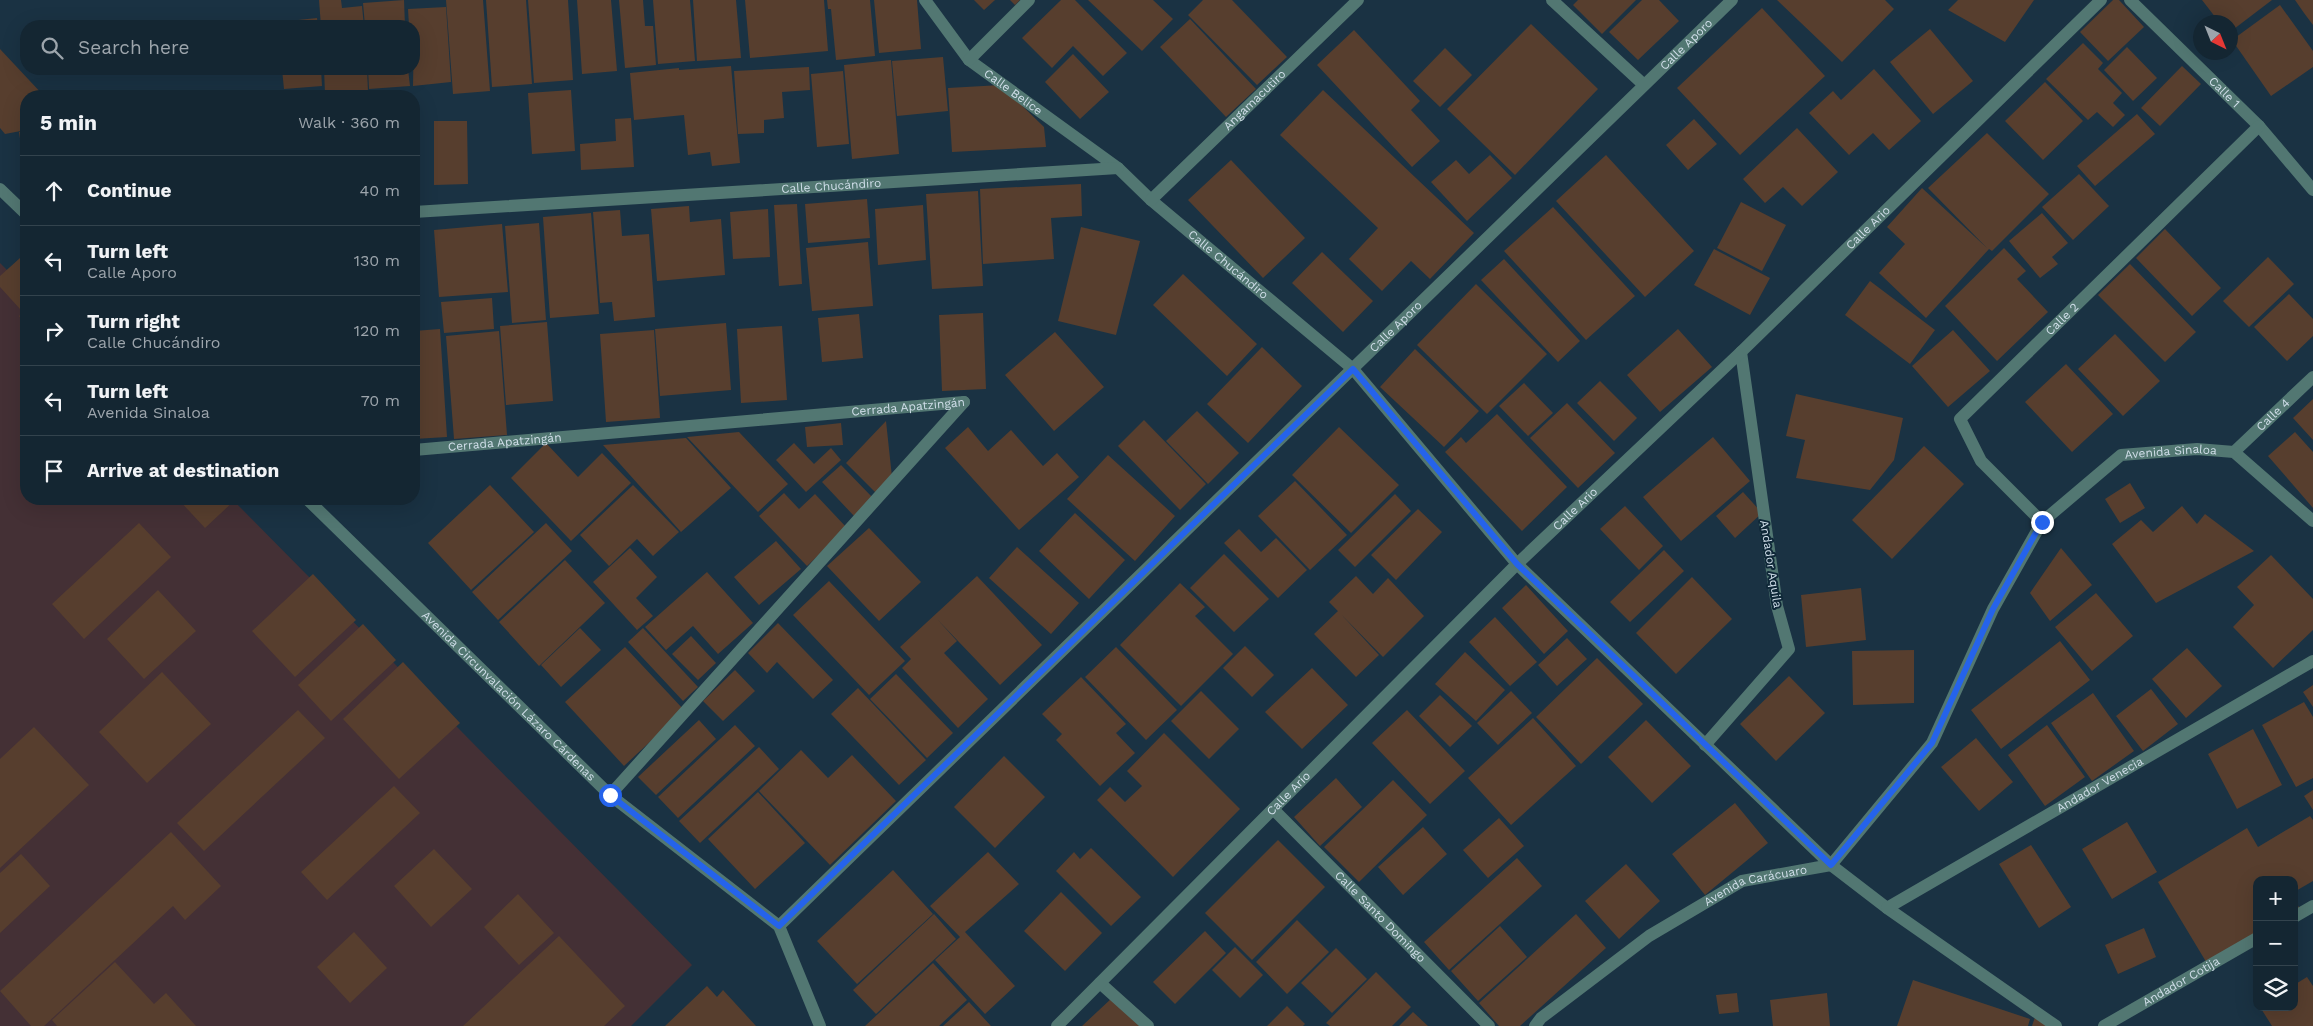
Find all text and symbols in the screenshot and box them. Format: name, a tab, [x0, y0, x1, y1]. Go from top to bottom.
north arrow	[2193, 15, 2238, 60]
street label: Calle Aporo	[1657, 16, 1715, 73]
search box	[20, 20, 420, 75]
icon: search	[38, 34, 66, 62]
text: Search here	[78, 36, 189, 59]
street label: Calle Belice	[981, 66, 1045, 118]
street label: Angamacutiro	[1221, 67, 1289, 133]
street label: Calle 1	[2206, 74, 2243, 110]
text: 5 min	[40, 110, 97, 135]
text: Walk · 360 m	[298, 113, 400, 132]
street label: Calle Chucándiro	[781, 176, 882, 196]
icon: ahead	[40, 177, 68, 205]
text: Continue	[87, 179, 171, 202]
text: 40 m	[360, 181, 400, 200]
street label: Calle Ario	[1843, 203, 1893, 252]
street label: Calle Chucándiro	[1185, 227, 1271, 302]
text: Turn left	[87, 240, 168, 263]
icon: left	[40, 247, 68, 275]
text: 130 m	[354, 251, 400, 270]
text: Calle Aporo	[87, 263, 177, 282]
street label: Calle Aporo	[1367, 298, 1425, 355]
street label: Calle 2	[2043, 300, 2081, 338]
text: Turn right	[87, 310, 180, 333]
icon: right	[40, 317, 68, 345]
text: 120 m	[354, 321, 400, 340]
text: Calle Chucándiro	[87, 333, 220, 352]
text: Turn left	[87, 380, 168, 403]
icon: left	[40, 387, 68, 415]
text: 70 m	[361, 391, 400, 410]
street label: Cerrada Apatzingán	[851, 395, 966, 419]
street label: Calle 4	[2254, 396, 2293, 434]
text: Avenida Sinaloa	[87, 403, 210, 422]
street label: Cerrada Apatzingán	[447, 430, 562, 454]
street label: Avenida Sinaloa	[2124, 442, 2218, 462]
icon: arrive	[40, 457, 68, 485]
text: Arrive at destination	[87, 459, 279, 482]
street label: Calle Ario	[1550, 485, 1600, 533]
route end	[2031, 511, 2054, 534]
street label: Andador Aquila	[1757, 519, 1785, 609]
street label: Avenida Circunvalación Lázaro Cárdenas	[419, 608, 598, 784]
street label: Andador Venecia	[2054, 754, 2146, 815]
street label: Calle Ario	[1264, 769, 1313, 818]
route start	[599, 784, 622, 807]
street label: Avenida Carácuaro	[1701, 862, 1808, 909]
street label: Calle Santo Domingo	[1332, 868, 1429, 965]
map controls	[2253, 876, 2298, 1011]
button: +	[2253, 876, 2298, 921]
button: −	[2253, 921, 2298, 966]
street label: Andador Cotija	[2140, 954, 2222, 1009]
button: layers	[2253, 966, 2298, 1011]

